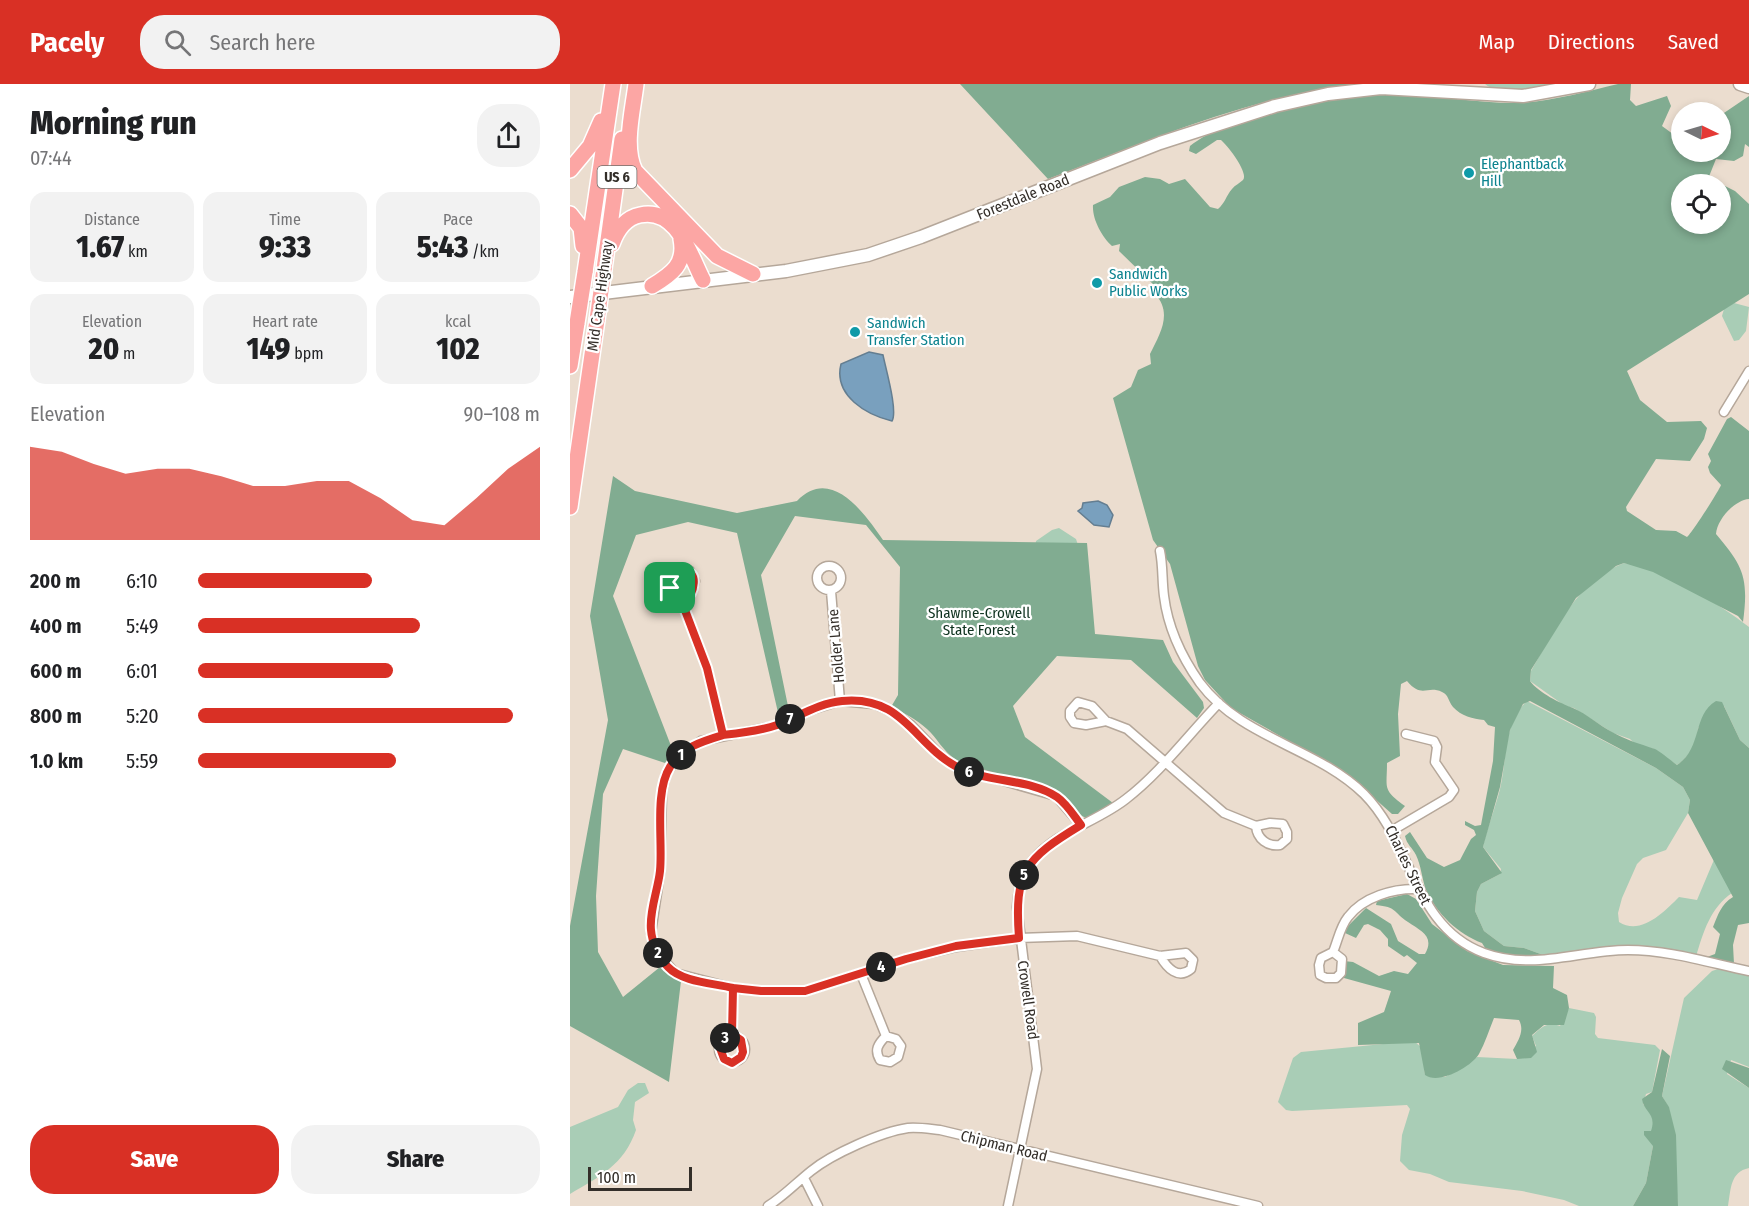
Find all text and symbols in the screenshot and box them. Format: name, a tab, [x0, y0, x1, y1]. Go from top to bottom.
search box	[140, 15, 560, 69]
text: Pacely	[30, 26, 104, 59]
icon: search	[161, 26, 194, 59]
text: Search here	[209, 29, 315, 56]
text: Map	[1478, 29, 1515, 55]
text: Directions	[1548, 29, 1635, 55]
text: Saved	[1668, 29, 1719, 55]
north arrow	[1671, 102, 1731, 162]
map controls	[1671, 102, 1731, 234]
text: Morning run	[30, 103, 197, 143]
button: share	[477, 104, 540, 167]
text: 07:44	[30, 146, 72, 170]
place label: Elephantback Hill	[1481, 155, 1564, 190]
road number: US 6	[598, 166, 636, 188]
marker: Elephantback Hill	[1462, 166, 1476, 180]
street label: Forestdale Road	[974, 170, 1072, 224]
button: locate	[1671, 174, 1731, 234]
text: Distance	[84, 210, 140, 229]
text: Time	[269, 210, 301, 229]
text: Pace	[443, 210, 473, 229]
text: 1.67	[76, 229, 124, 265]
text: 9:33	[259, 229, 311, 265]
text: 5:43	[417, 229, 468, 265]
street label: Mid Cape Highway	[583, 239, 617, 352]
text: km	[124, 242, 148, 261]
text: /km	[468, 242, 499, 261]
place label: Sandwich Public Works	[1109, 265, 1188, 300]
marker: Sandwich Public Works	[1090, 276, 1104, 290]
text: Elevation	[82, 312, 142, 331]
text: Heart rate	[252, 312, 318, 331]
text: kcal	[445, 312, 471, 331]
place label: Sandwich Transfer Station	[867, 314, 965, 349]
marker: Sandwich Transfer Station	[848, 325, 862, 339]
text: 20	[89, 331, 119, 367]
text: 149	[246, 331, 290, 367]
text: 102	[436, 331, 480, 367]
text: m	[119, 344, 135, 363]
text: bpm	[290, 344, 324, 363]
text: Elevation	[30, 402, 105, 426]
text: 90–108 m	[463, 402, 540, 426]
pin	[644, 562, 695, 613]
text: 200 m	[30, 569, 81, 593]
text: 6:10	[126, 569, 158, 593]
icon: arrive	[653, 571, 686, 604]
park label: Shawme-Crowell State Forest	[928, 604, 1030, 639]
street label: Holder Lane	[824, 608, 848, 684]
text: 400 m	[30, 614, 82, 638]
text: 5:49	[126, 614, 158, 638]
text: 600 m	[30, 659, 82, 683]
text: 6:01	[126, 659, 158, 683]
text: 800 m	[30, 704, 82, 728]
text: 5:20	[126, 704, 159, 728]
pin: 7	[775, 704, 805, 734]
text: 7	[787, 709, 793, 728]
pin: 1	[666, 740, 696, 770]
text: 1	[678, 745, 684, 764]
text: 1.0 km	[30, 749, 83, 773]
text: 5:59	[126, 749, 158, 773]
pin: 6	[954, 757, 984, 787]
text: 6	[965, 762, 973, 781]
street label: Charles Street	[1381, 822, 1435, 908]
pin: 5	[1009, 860, 1039, 890]
text: 5	[1020, 865, 1028, 884]
pin: 2	[643, 938, 673, 968]
text: 2	[654, 943, 662, 962]
pin: 4	[866, 952, 896, 982]
text: 4	[877, 957, 885, 976]
street label: Crowell Road	[1014, 959, 1042, 1041]
pin: 3	[710, 1023, 740, 1053]
text: 3	[721, 1028, 729, 1047]
button: Save	[30, 1125, 279, 1194]
button: Share	[291, 1125, 540, 1194]
street label: Chipman Road	[959, 1127, 1049, 1165]
scale bar	[588, 1164, 692, 1192]
text: 100 m	[597, 1168, 636, 1187]

